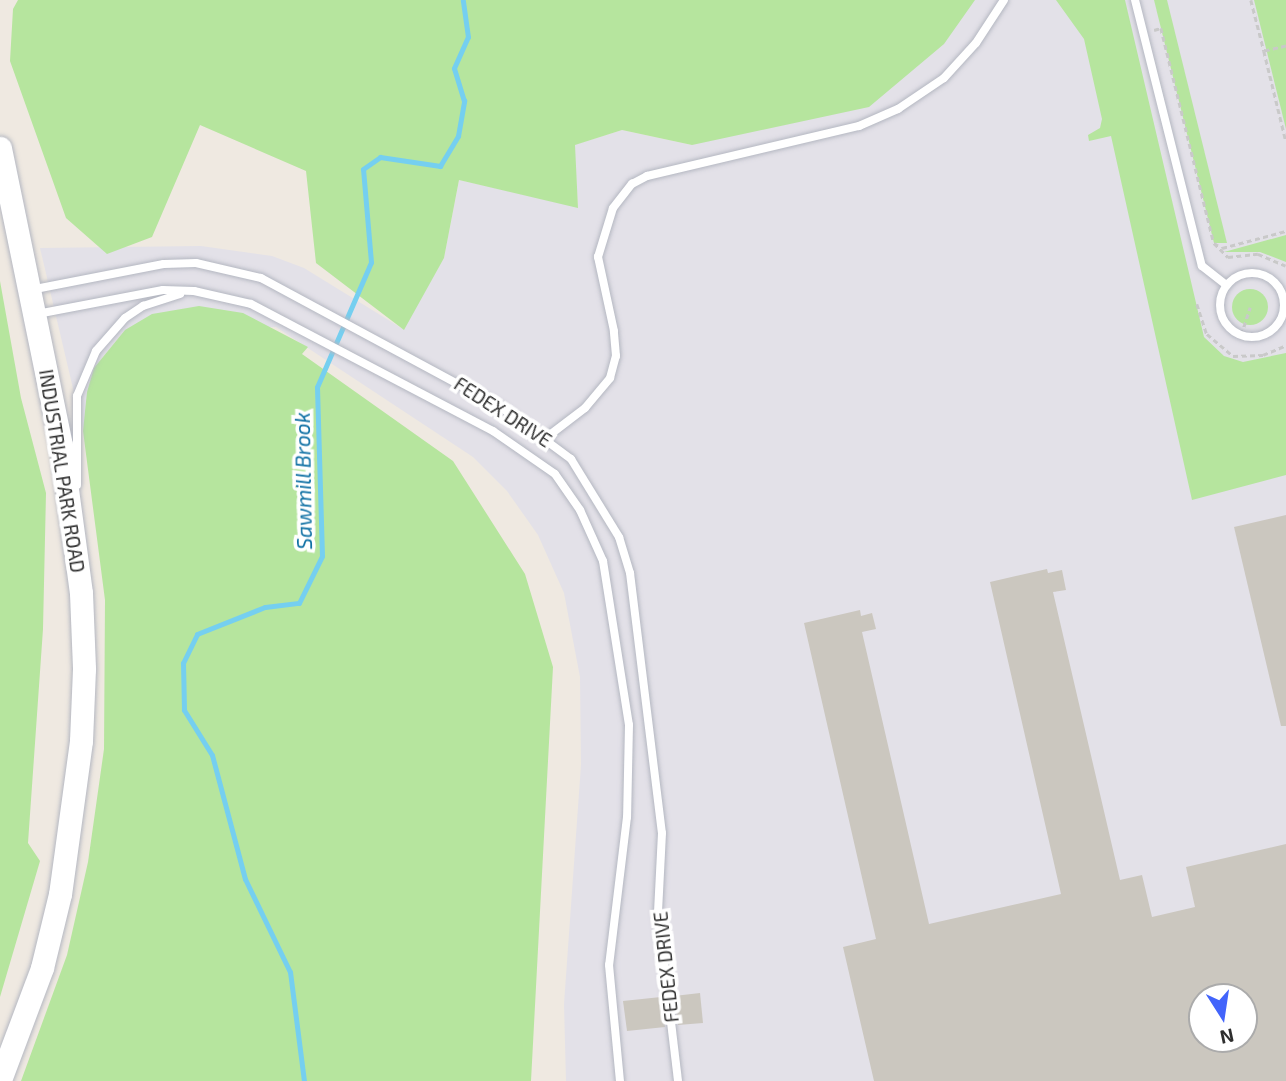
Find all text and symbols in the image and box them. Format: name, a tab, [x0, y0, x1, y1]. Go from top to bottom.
street label: INDUSTRIAL PARK ROAD	[35, 367, 89, 575]
street label: FEDEX DRIVE	[450, 372, 556, 452]
water label: Sawmill Brook	[289, 412, 317, 550]
street label: FEDEX DRIVE	[649, 910, 683, 1024]
north arrow	[1188, 983, 1258, 1053]
text: N	[1218, 1024, 1236, 1050]

